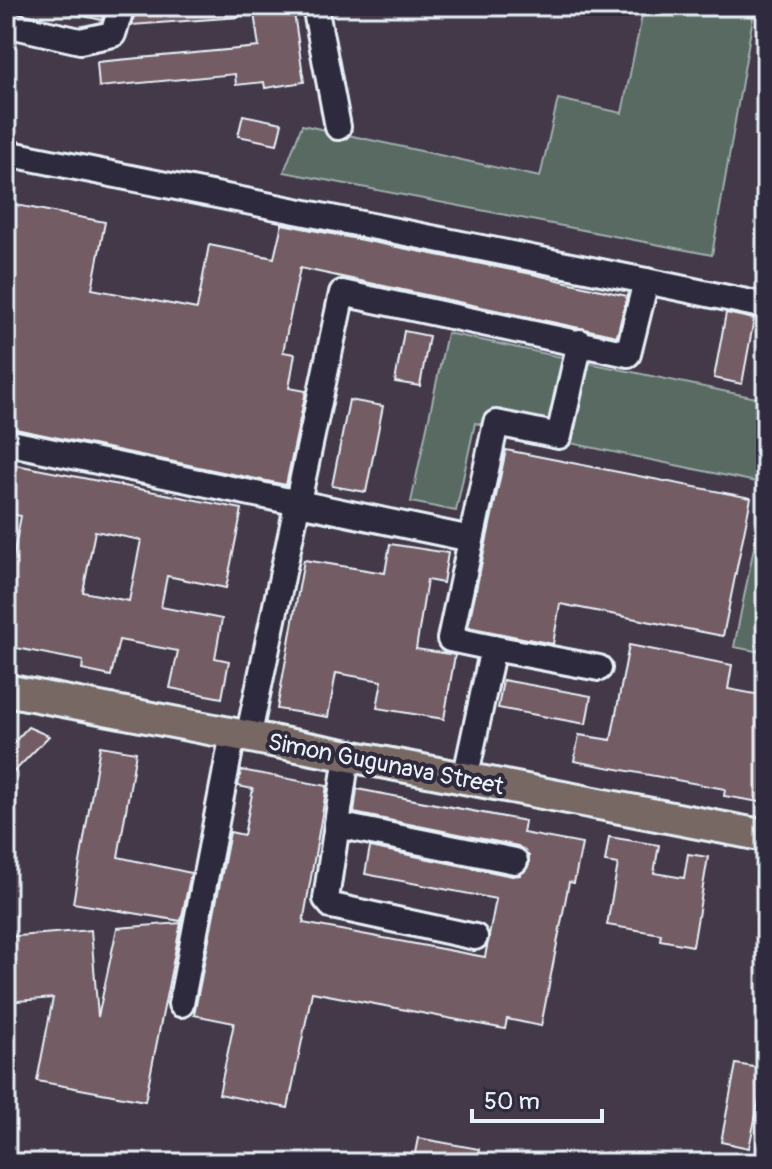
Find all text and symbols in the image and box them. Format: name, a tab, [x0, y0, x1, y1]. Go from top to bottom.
street label: Simon Gugunava Street	[266, 727, 507, 802]
scale bar	[472, 1073, 602, 1123]
text: 50 m	[484, 1087, 540, 1116]

